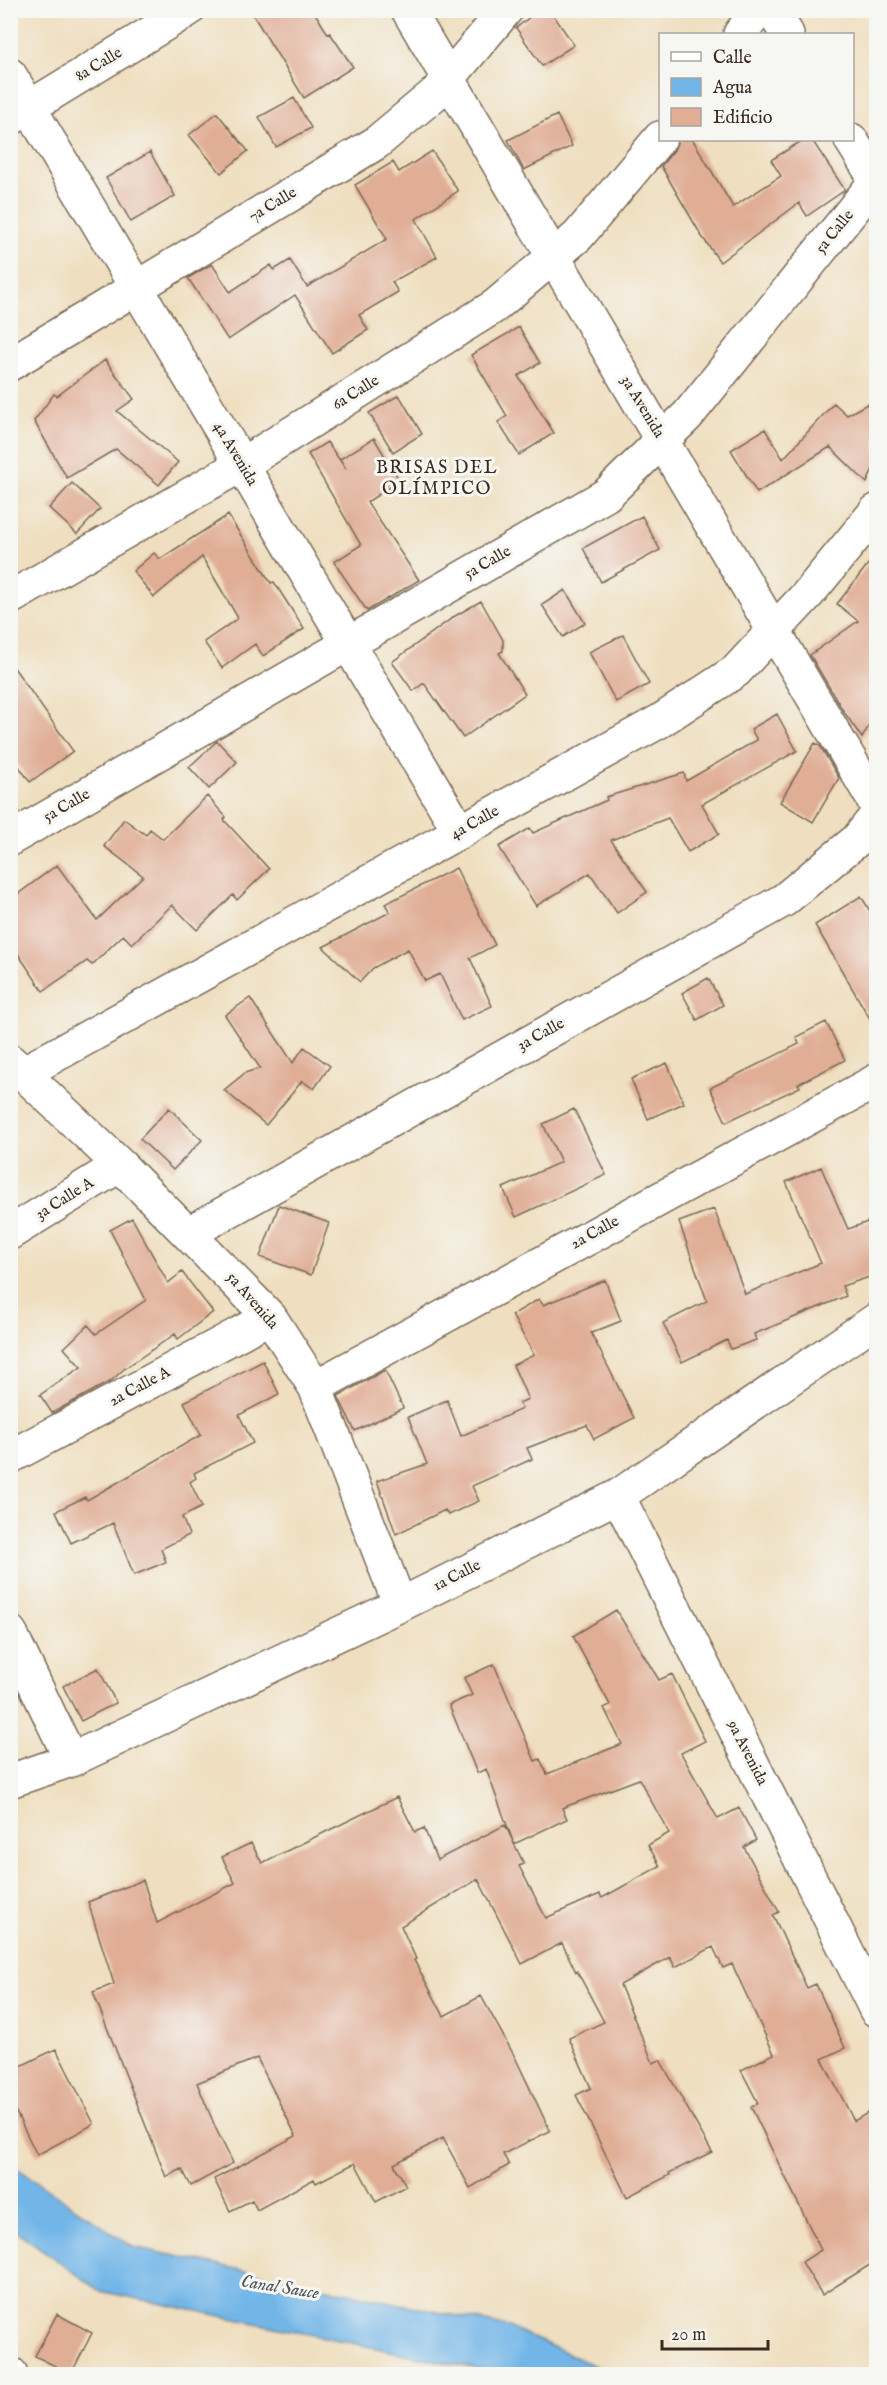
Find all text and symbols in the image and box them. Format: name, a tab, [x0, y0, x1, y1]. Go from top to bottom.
legend	[659, 33, 854, 141]
street label: 8a Calle	[72, 43, 126, 87]
text: Calle	[713, 47, 752, 70]
text: Agua	[712, 77, 752, 100]
text: Edificio	[713, 107, 773, 130]
street label: 7a Calle	[245, 183, 301, 227]
street label: 5a Calle	[811, 206, 859, 258]
street label: 6a Calle	[329, 371, 383, 415]
street label: 3a Avenida	[616, 372, 668, 442]
street label: 4a Avenida	[208, 418, 262, 490]
district label: BRISAS DEL OLÍMPICO	[376, 457, 498, 501]
street label: 5a Calle	[461, 542, 515, 584]
street label: 5a Calle	[40, 785, 94, 827]
street label: 4a Calle	[447, 801, 503, 845]
street label: 3a Calle	[514, 1014, 568, 1056]
street label: 3a Calle A	[32, 1173, 99, 1225]
street label: 2a Calle	[567, 1212, 623, 1254]
street label: 5a Avenida	[222, 1268, 282, 1334]
street label: 2a Calle A	[106, 1362, 175, 1411]
street label: 1a Calle	[430, 1556, 484, 1596]
street label: 9a Avenida	[722, 1716, 772, 1789]
water label: Canal Sauce	[239, 2271, 321, 2305]
scale bar	[662, 2313, 768, 2351]
text: 20 m	[671, 2324, 706, 2347]

